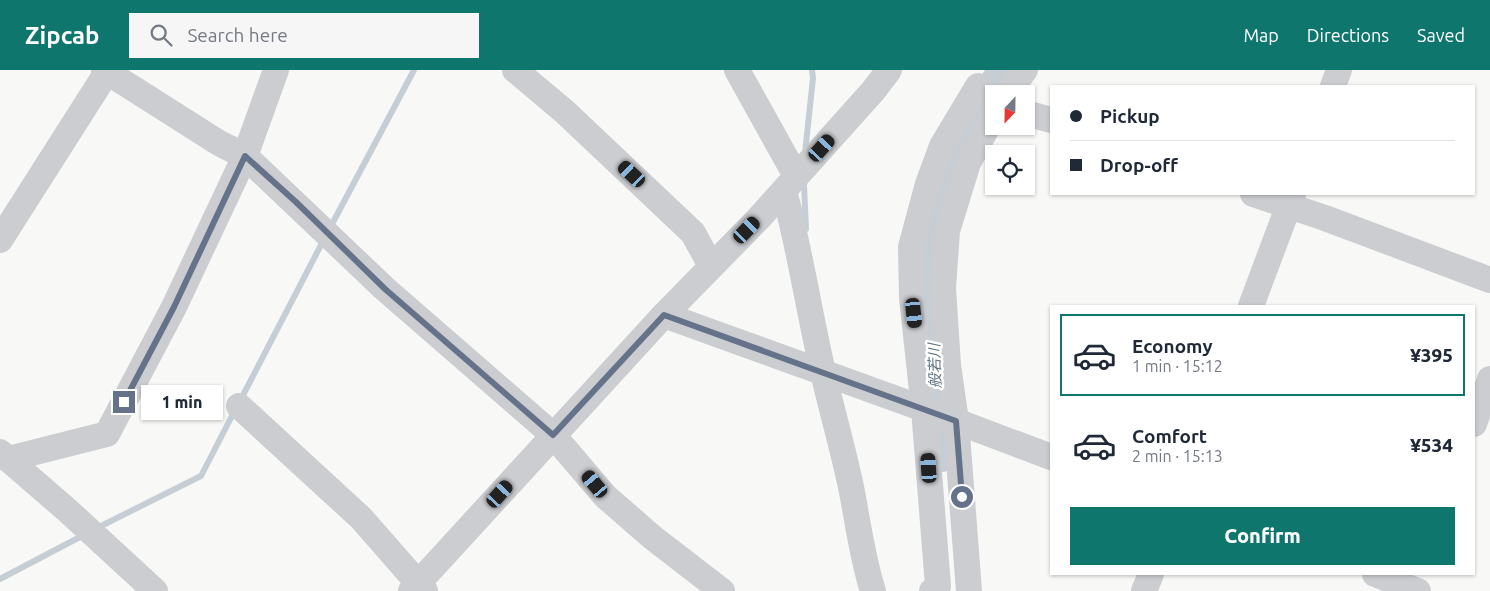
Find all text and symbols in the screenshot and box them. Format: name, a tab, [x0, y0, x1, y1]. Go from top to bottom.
search box	[129, 13, 479, 58]
icon: search	[147, 21, 175, 49]
text: Zipcab	[25, 22, 99, 49]
text: Search here	[187, 24, 288, 46]
text: Map	[1243, 25, 1279, 45]
text: Directions	[1307, 25, 1389, 45]
text: Saved	[1417, 25, 1465, 45]
north arrow	[985, 85, 1035, 135]
map controls	[985, 85, 1035, 195]
text: Pickup	[1100, 105, 1160, 127]
car	[806, 132, 837, 164]
button: locate	[985, 145, 1035, 195]
text: Drop-off	[1100, 154, 1178, 176]
car	[615, 158, 648, 190]
car	[731, 214, 762, 246]
car	[904, 297, 923, 329]
icon: car	[1072, 333, 1117, 378]
text: Economy	[1132, 335, 1213, 357]
water label: 般若川	[925, 341, 944, 389]
text: ¥395	[1410, 344, 1453, 366]
text: 1 min · 15:12	[1132, 357, 1223, 375]
callout: 1 min	[142, 384, 224, 420]
route end	[113, 391, 135, 413]
text: 1 min	[162, 393, 202, 411]
icon: car	[1072, 423, 1117, 468]
text: Comfort	[1132, 425, 1207, 447]
text: ¥534	[1410, 434, 1453, 456]
text: 2 min · 15:13	[1132, 447, 1223, 465]
car	[920, 453, 937, 483]
car	[579, 468, 610, 500]
car	[484, 478, 515, 510]
route start	[951, 486, 973, 508]
button: Confirm	[1070, 507, 1455, 565]

